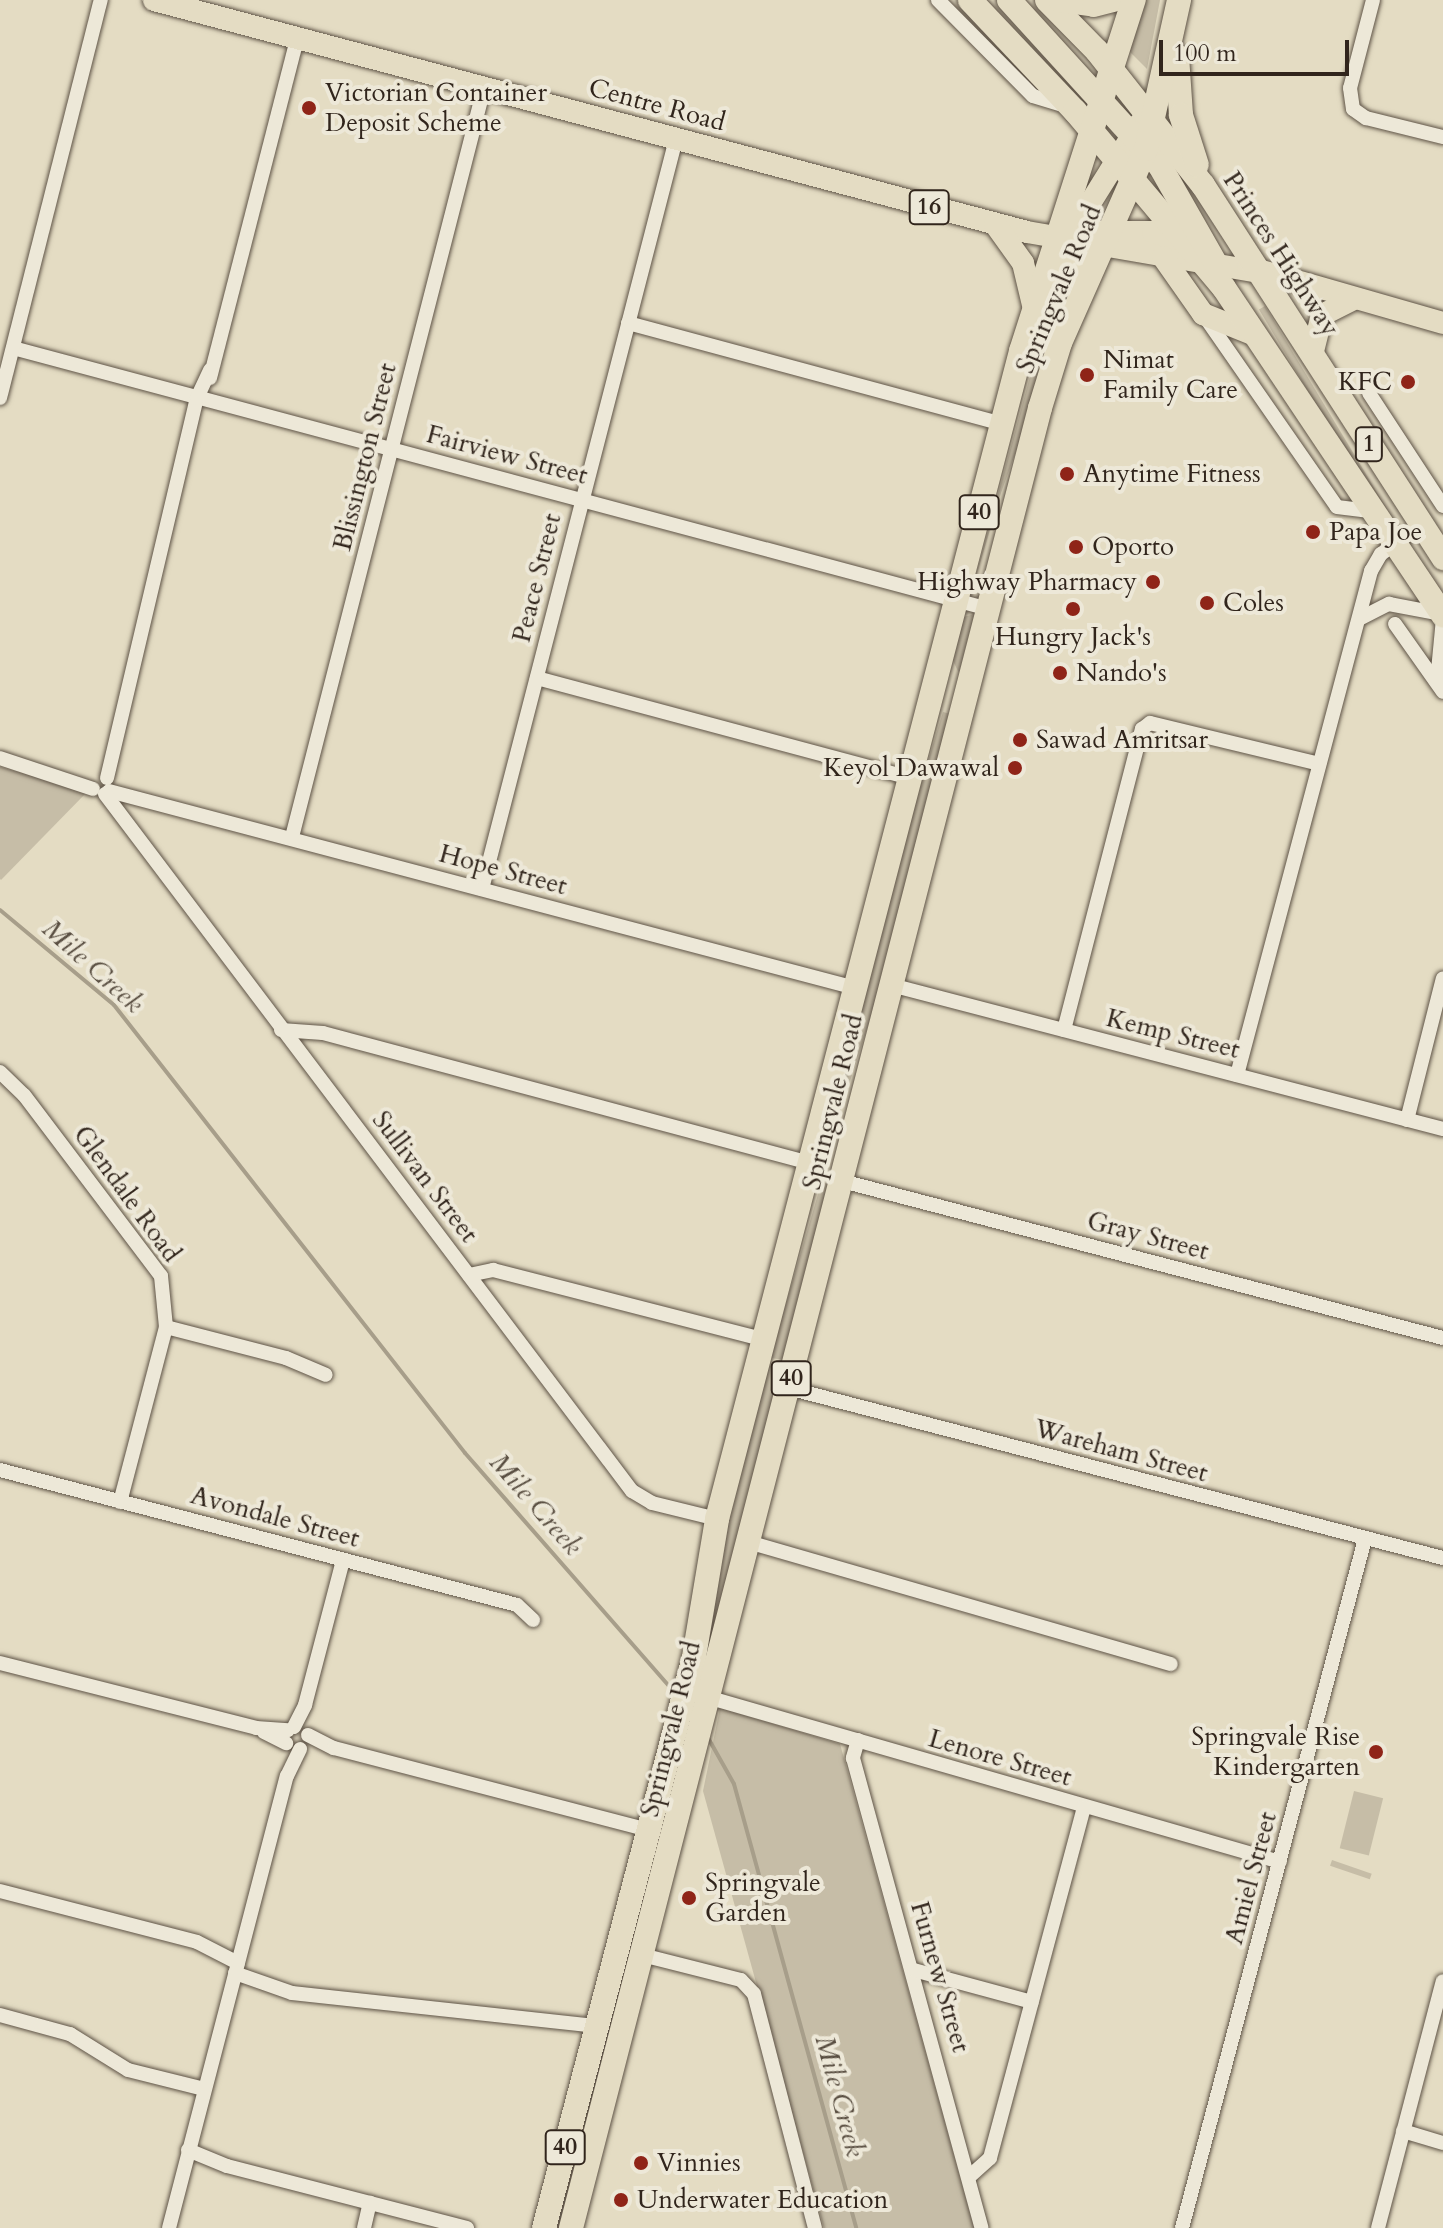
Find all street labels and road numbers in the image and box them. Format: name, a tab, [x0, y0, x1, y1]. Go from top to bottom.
street label: Centre Road	[585, 72, 729, 138]
street label: Princes Highway	[1216, 166, 1346, 342]
road number: 16	[907, 187, 951, 227]
street label: Springvale Road	[1009, 200, 1109, 378]
street label: Blissington Street	[327, 360, 403, 554]
street label: Fairview Street	[423, 419, 591, 491]
road number: 1	[1353, 424, 1385, 464]
road number: 40	[957, 492, 1001, 532]
street label: Peace Street	[506, 510, 568, 646]
street label: Hope Street	[436, 838, 570, 902]
street label: Kemp Street	[1103, 1002, 1243, 1066]
street label: Springvale Road	[796, 1011, 870, 1193]
street label: Sullivan Street	[365, 1105, 485, 1249]
street label: Glendale Road	[67, 1120, 187, 1268]
street label: Gray Street	[1084, 1205, 1212, 1267]
road number: 40	[769, 1358, 813, 1398]
street label: Wareham Street	[1031, 1413, 1211, 1489]
street label: Avondale Street	[187, 1479, 363, 1555]
street label: Springvale Road	[634, 1638, 708, 1820]
street label: Lenore Street	[925, 1723, 1075, 1793]
street label: Amiel Street	[1218, 1808, 1284, 1948]
street label: Furnew Street	[904, 1898, 976, 2056]
road number: 40	[543, 2127, 587, 2167]

